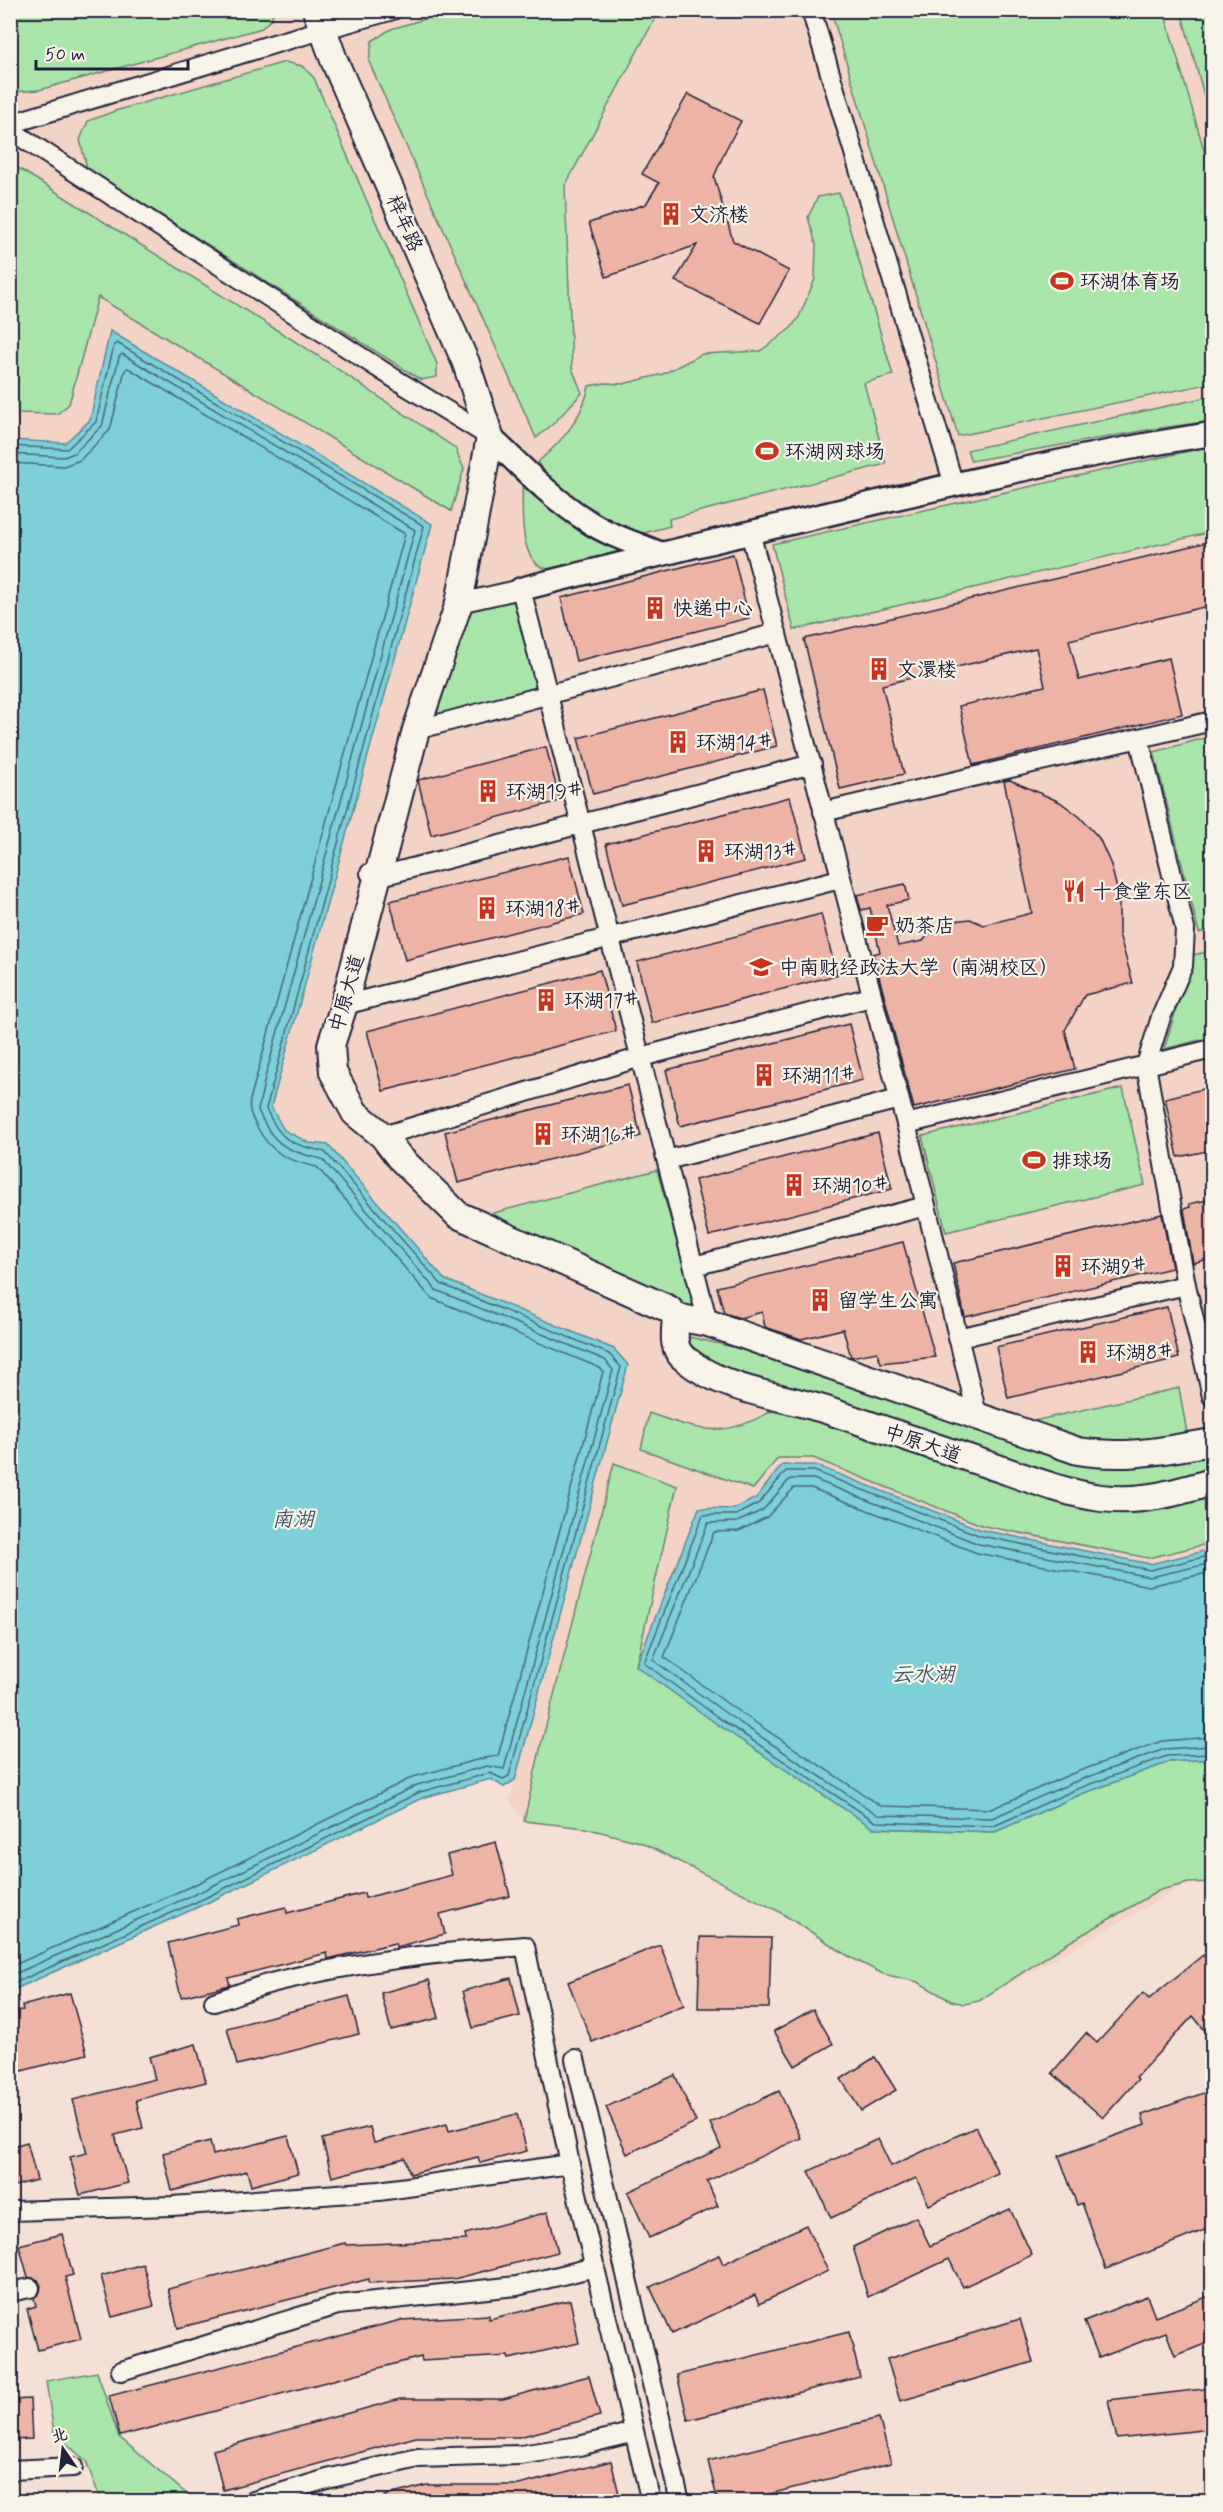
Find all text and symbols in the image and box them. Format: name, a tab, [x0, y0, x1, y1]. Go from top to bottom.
scale bar	[36, 33, 188, 71]
text: 50 m	[45, 43, 85, 67]
street label: 梓年路	[379, 191, 429, 257]
building icon: 文济楼	[658, 201, 684, 227]
place label: 文济楼	[689, 202, 749, 229]
sports icon: 环湖体育场	[1049, 268, 1075, 294]
place label: 环湖体育场	[1080, 269, 1180, 296]
sports icon: 环湖网球场	[754, 438, 780, 464]
place label: 环湖网球场	[785, 439, 885, 466]
building icon: 快递中心	[642, 595, 668, 621]
place label: 快递中心	[673, 596, 753, 623]
building icon: 文澴楼	[866, 656, 892, 682]
place label: 文澴楼	[897, 657, 957, 684]
building icon: 环湖14#	[665, 729, 691, 755]
place label: 环湖14#	[696, 730, 772, 757]
building icon: 环湖19#	[475, 778, 501, 804]
place label: 环湖19#	[506, 779, 582, 806]
building icon: 环湖13#	[693, 838, 719, 864]
place label: 环湖13#	[724, 839, 796, 866]
restaurant icon: 十食堂东区	[1061, 878, 1087, 904]
place label: 十食堂东区	[1092, 879, 1192, 906]
building icon: 环湖18#	[474, 895, 500, 921]
place label: 环湖18#	[505, 896, 580, 923]
cafe icon: 奶茶店	[864, 912, 890, 938]
place label: 奶茶店	[895, 913, 955, 940]
street label: 中原大道	[323, 951, 371, 1036]
school or university icon: 中南财经政法大学（南湖校区）	[748, 954, 774, 980]
place label: 中南财经政法大学（南湖校区）	[779, 955, 1059, 982]
building icon: 环湖17#	[533, 987, 559, 1013]
place label: 环湖17#	[564, 988, 638, 1015]
building icon: 环湖11#	[751, 1062, 777, 1088]
place label: 环湖11#	[782, 1063, 855, 1090]
building icon: 环湖16#	[530, 1121, 556, 1147]
place label: 环湖16#	[561, 1122, 636, 1149]
sports icon: 排球场	[1021, 1147, 1047, 1173]
place label: 排球场	[1052, 1148, 1112, 1175]
building icon: 环湖10#	[781, 1172, 807, 1198]
place label: 环湖10#	[812, 1173, 887, 1200]
building icon: 环湖9#	[1050, 1253, 1076, 1279]
place label: 环湖9#	[1081, 1254, 1146, 1281]
building icon: 留学生公寓	[807, 1287, 833, 1313]
place label: 留学生公寓	[838, 1288, 938, 1315]
building icon: 环湖8#	[1075, 1339, 1101, 1365]
place label: 环湖8#	[1106, 1340, 1172, 1367]
street label: 中原大道	[880, 1419, 965, 1470]
water label: 南湖	[272, 1506, 316, 1534]
water label: 云水湖	[892, 1661, 956, 1689]
north arrow	[33, 2419, 93, 2479]
text: 北	[49, 2424, 70, 2448]

